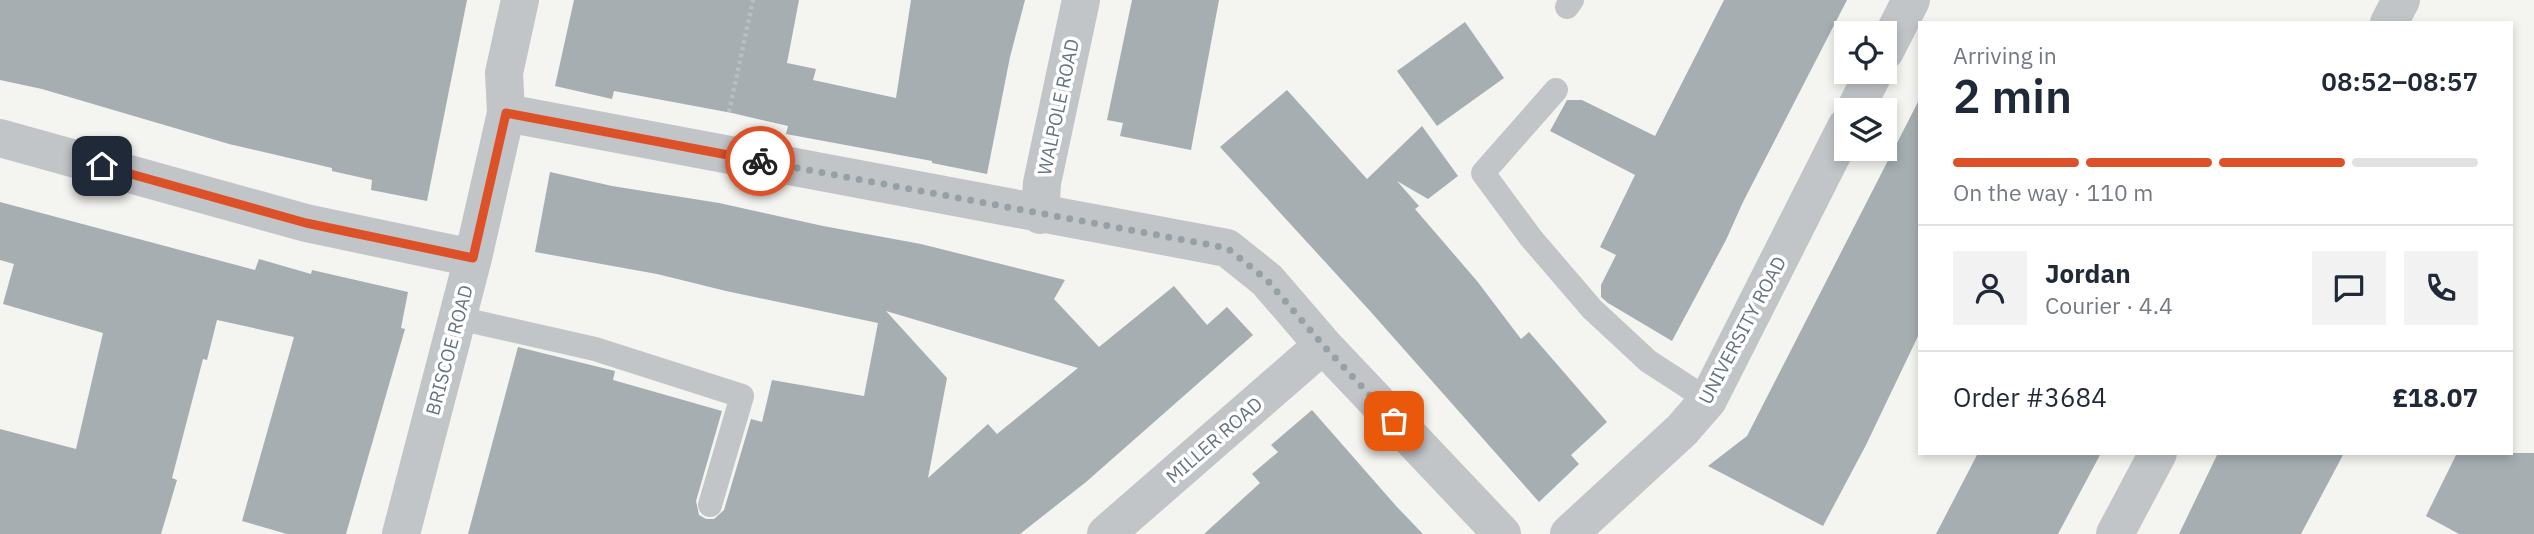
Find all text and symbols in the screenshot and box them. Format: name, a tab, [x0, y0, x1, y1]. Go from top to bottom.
map controls	[1834, 21, 1897, 161]
button: locate	[1834, 21, 1897, 84]
street label: WALPOLE ROAD	[1032, 37, 1084, 177]
text: Arriving in	[1953, 40, 2057, 70]
text: 08:52–08:57	[2321, 64, 2478, 98]
text: 2 min	[1953, 66, 2072, 126]
button: layers	[1834, 98, 1897, 161]
courier	[725, 126, 795, 196]
pin	[72, 136, 132, 196]
icon: bike	[741, 142, 779, 180]
icon: home	[83, 147, 121, 185]
text: On the way · 110 m	[1953, 177, 2153, 207]
button: person	[1953, 251, 2027, 325]
button: chat	[2312, 251, 2386, 325]
button: phone	[2404, 251, 2478, 325]
street label: UNIVERSITY ROAD	[1693, 252, 1791, 408]
text: Jordan	[2045, 256, 2131, 290]
street label: BRISCOE ROAD	[420, 282, 478, 418]
text: Courier · 4.4	[2045, 290, 2173, 320]
text: Order #3684	[1953, 380, 2107, 414]
text: £18.07	[2392, 380, 2478, 414]
pin	[1364, 391, 1424, 451]
street label: MILLER ROAD	[1161, 392, 1267, 488]
icon: bag	[1375, 402, 1413, 440]

